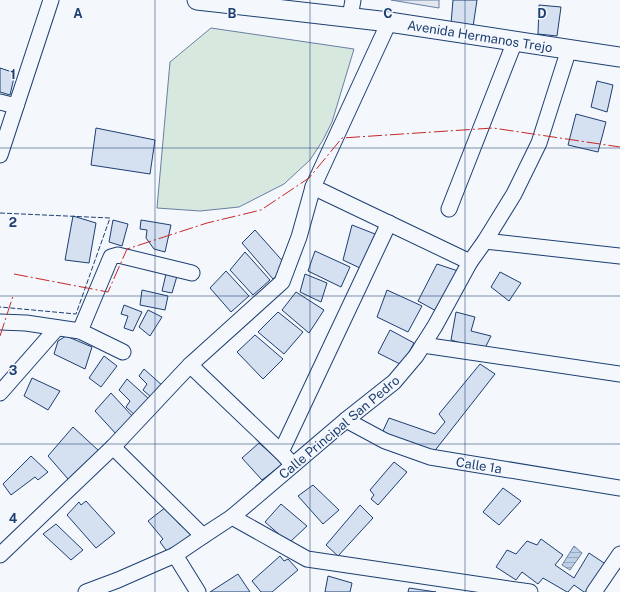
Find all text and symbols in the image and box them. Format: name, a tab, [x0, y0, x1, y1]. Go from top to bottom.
text: A	[73, 6, 83, 21]
text: B	[228, 6, 237, 21]
text: C	[383, 6, 393, 21]
text: D	[537, 6, 547, 21]
street label: Avenida Hermanos Trejo	[406, 18, 554, 55]
text: 1	[10, 67, 16, 82]
text: 2	[9, 215, 17, 230]
text: 3	[9, 363, 18, 378]
street label: Calle Principal San Pedro	[276, 373, 403, 482]
street label: Calle 1a	[455, 454, 503, 477]
text: 4	[9, 511, 18, 526]

